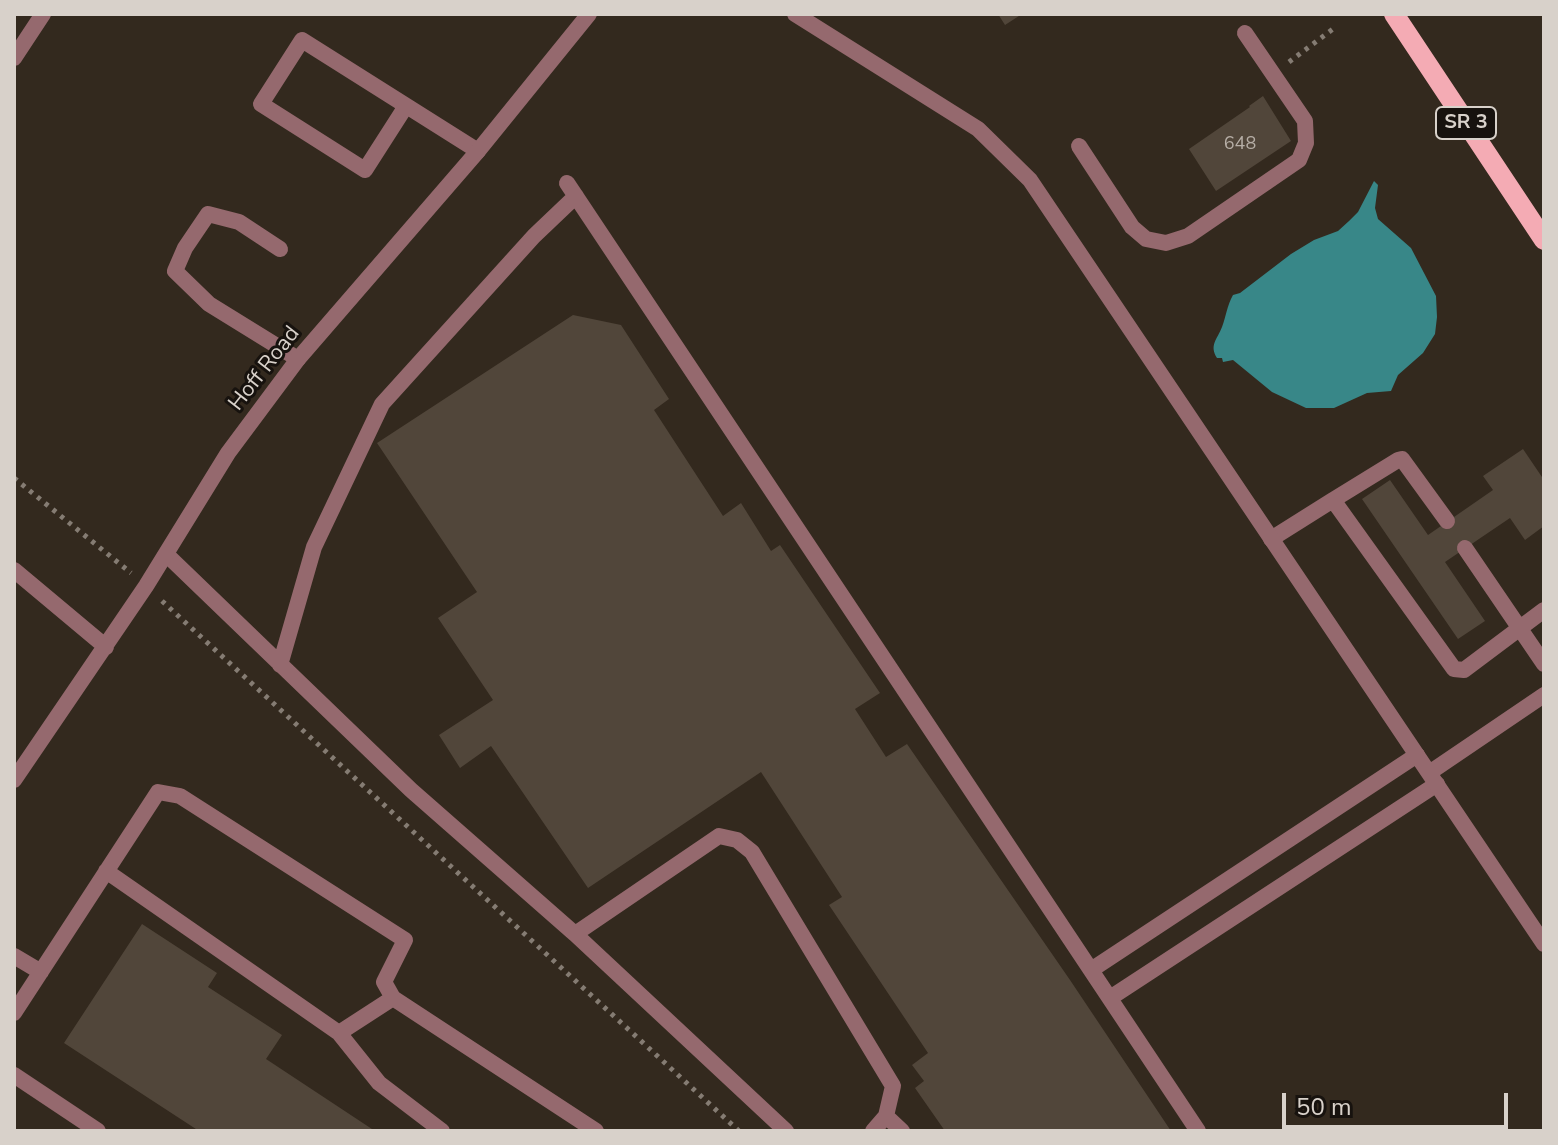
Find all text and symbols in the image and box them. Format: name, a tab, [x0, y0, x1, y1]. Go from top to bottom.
road number: SR 3	[1436, 107, 1496, 139]
house number: 648	[1224, 134, 1256, 156]
street label: Hoff Road	[224, 321, 306, 417]
scale bar	[1286, 1077, 1512, 1127]
text: 50 m	[1296, 1091, 1352, 1123]

